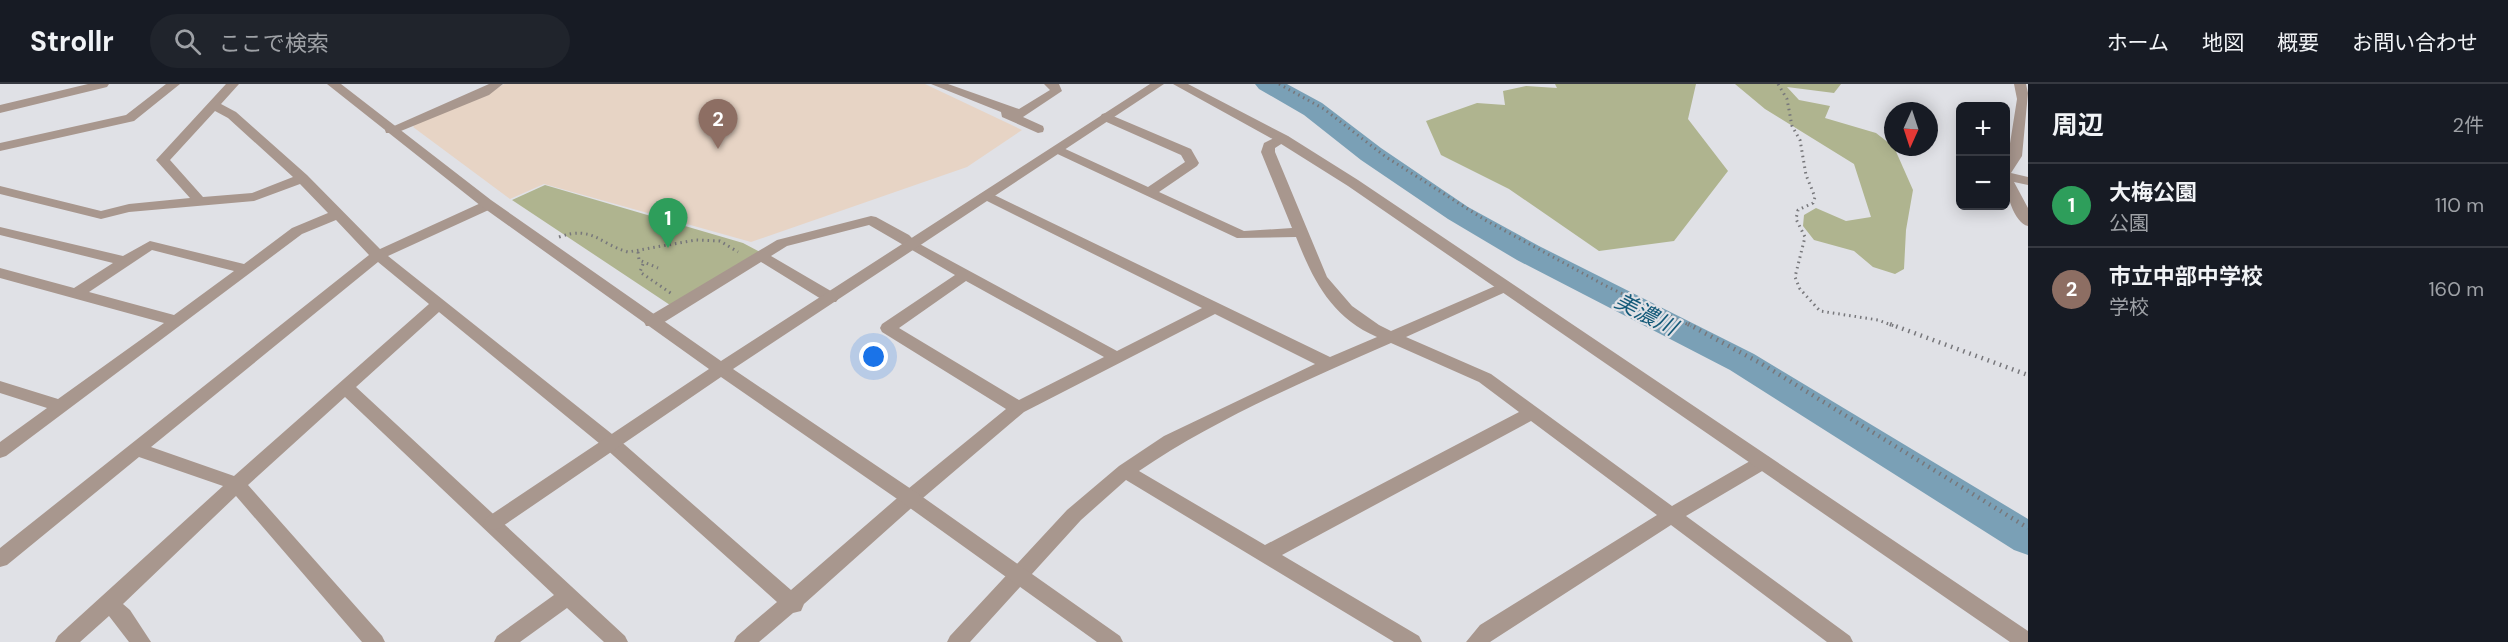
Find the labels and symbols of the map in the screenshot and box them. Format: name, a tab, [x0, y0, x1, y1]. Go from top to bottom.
pin: 2	[698, 100, 738, 149]
north arrow	[1884, 102, 1938, 156]
pin: 1	[648, 198, 688, 248]
water label: 美濃川	[1610, 286, 1684, 343]
your location	[859, 342, 888, 371]

